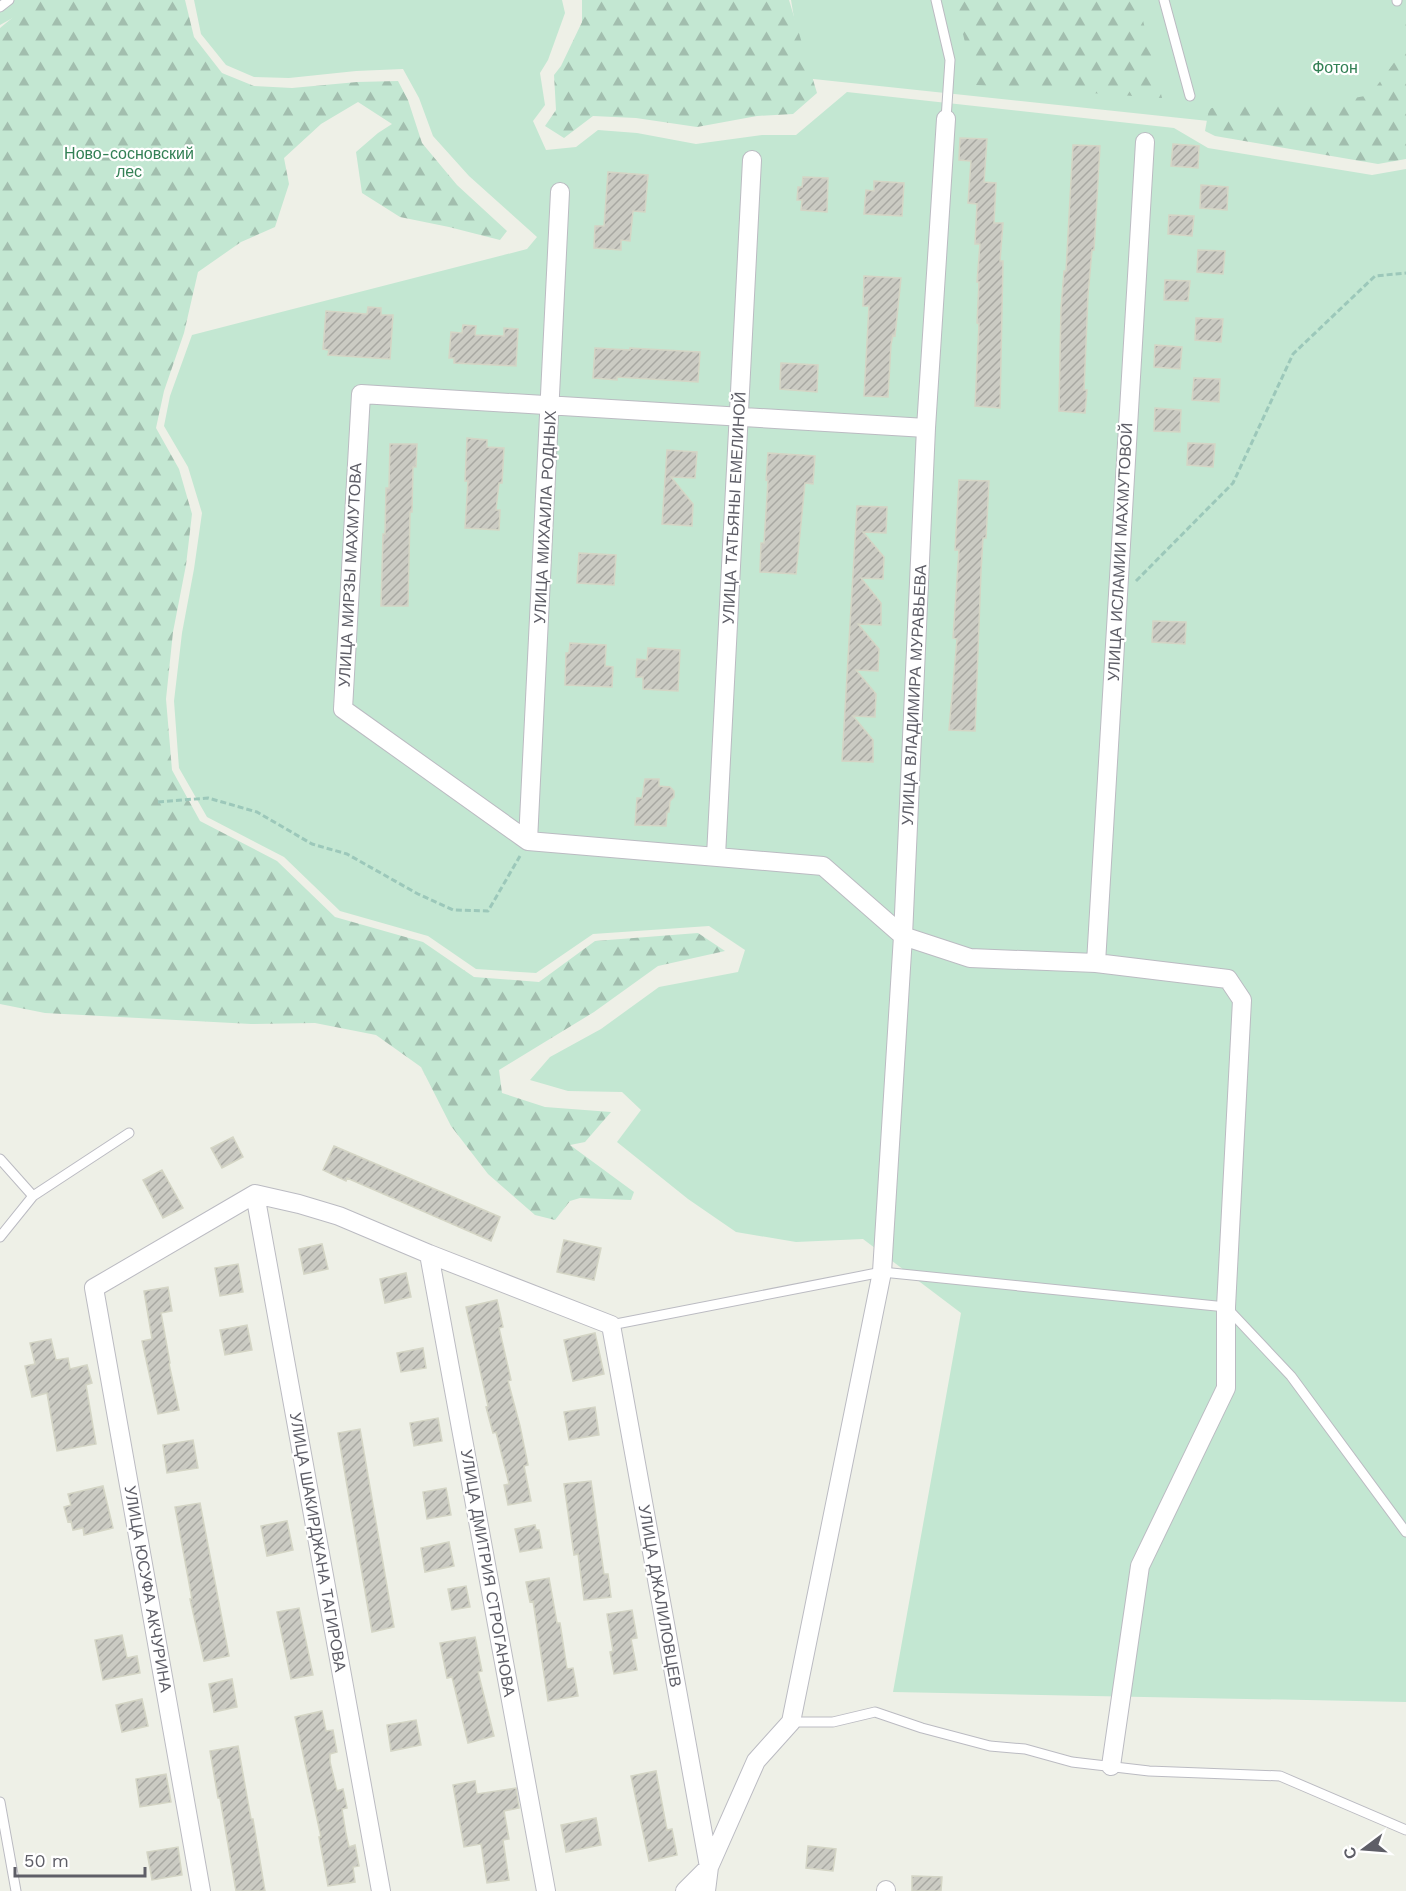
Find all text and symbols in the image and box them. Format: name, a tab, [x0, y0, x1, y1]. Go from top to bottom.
park label: Фотон	[1312, 58, 1358, 77]
park label: Ново-сосновский лес	[64, 144, 194, 181]
street label: УЛИЦА ТАТЬЯНЫ ЕМЕЛИНОЙ	[718, 391, 750, 625]
street label: УЛИЦА МИХАИЛА РОДНЫХ	[530, 410, 560, 624]
street label: УЛИЦА ИСЛАМИИ МАХМУТОВОЙ	[1104, 422, 1136, 682]
street label: УЛИЦА МИРЗЫ МАХМУТОВА	[335, 462, 365, 688]
street label: УЛИЦА ВЛАДИМИРА МУРАВЬЕВА	[898, 564, 930, 826]
street label: УЛИЦА ШАКИРДЖАНА ТАГИРОВА	[286, 1411, 350, 1673]
street label: УЛИЦА ДМИТРИЯ СТРОГАНОВА	[457, 1448, 519, 1698]
street label: УЛИЦА ЮСУФА АКЧУРИНА	[120, 1484, 176, 1694]
street label: УЛИЦА ДЖАЛИЛОВЦЕВ	[635, 1503, 685, 1689]
north arrow	[1334, 1819, 1394, 1879]
scale bar	[15, 1840, 146, 1878]
text: С	[1339, 1844, 1361, 1861]
text: 50 m	[24, 1850, 69, 1871]

